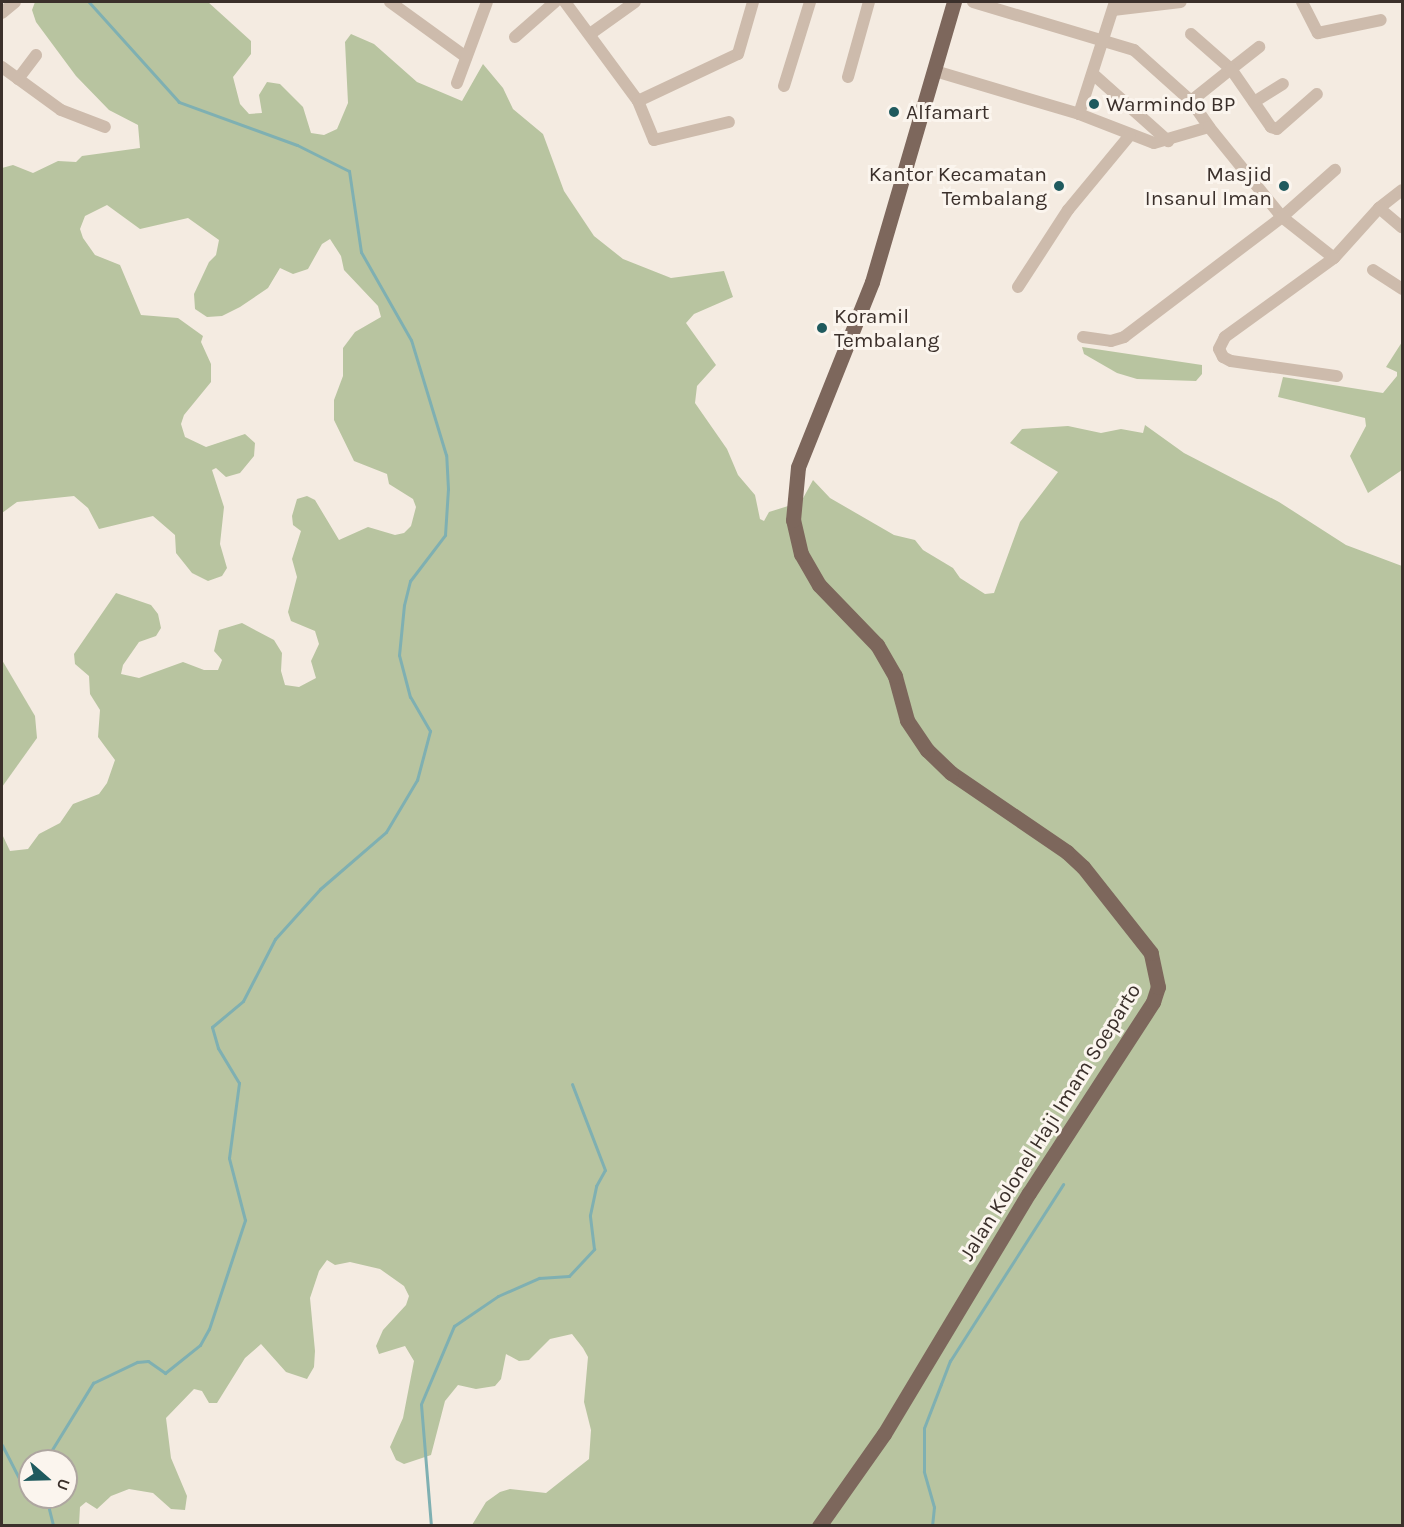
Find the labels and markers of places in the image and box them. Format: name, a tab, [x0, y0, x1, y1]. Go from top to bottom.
place label: Warmindo BP	[1106, 91, 1235, 117]
marker: Warmindo BP	[1087, 97, 1101, 111]
place label: Alfamart	[906, 99, 989, 125]
marker: Alfamart	[887, 105, 901, 119]
place label: Kantor Kecamatan Tembalang	[869, 161, 1047, 211]
place label: Masjid Insanul Iman	[1145, 161, 1272, 211]
marker: Kantor Kecamatan Tembalang	[1052, 179, 1066, 193]
marker: Masjid Insanul Iman	[1277, 179, 1291, 193]
place label: Koramil Tembalang	[834, 303, 939, 353]
marker: Koramil Tembalang	[815, 321, 829, 335]

